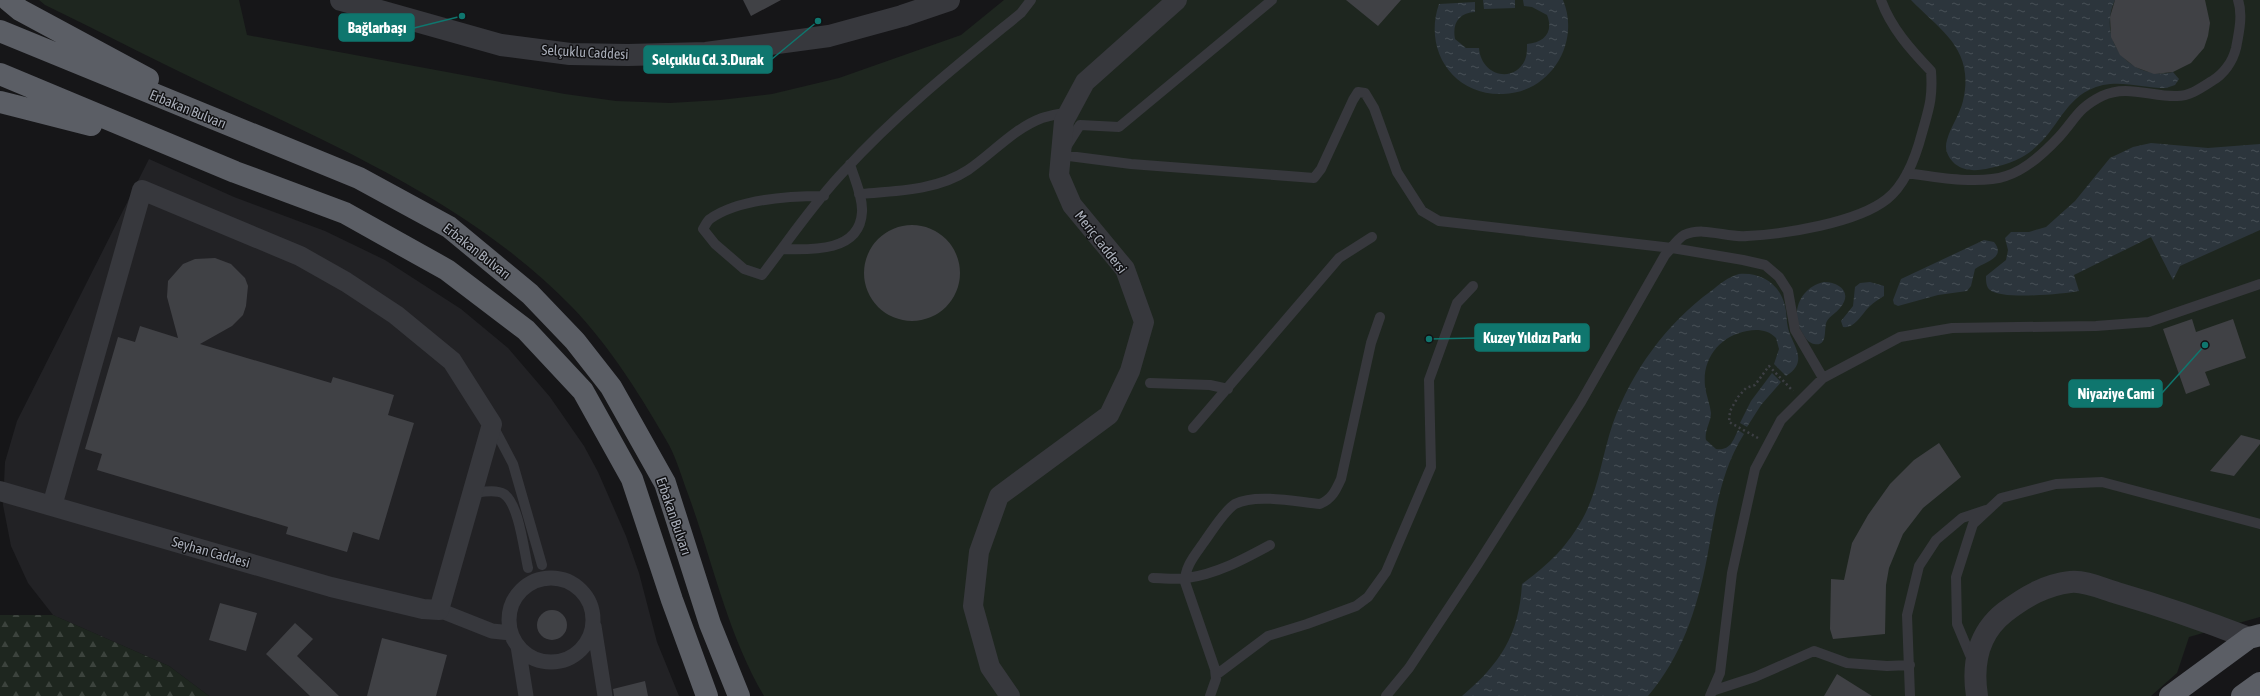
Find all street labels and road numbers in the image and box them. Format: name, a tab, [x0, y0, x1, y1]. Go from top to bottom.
street label: Selçuklu Caddesi	[541, 42, 629, 62]
street label: Erbakan Bulvarı	[147, 86, 229, 132]
street label: Meriç Caddersi	[1072, 208, 1130, 276]
street label: Erbakan Bulvarı	[440, 220, 514, 282]
street label: Erbakan Bulvarı	[653, 475, 695, 557]
street label: Seyhan Caddesi	[170, 533, 252, 571]

